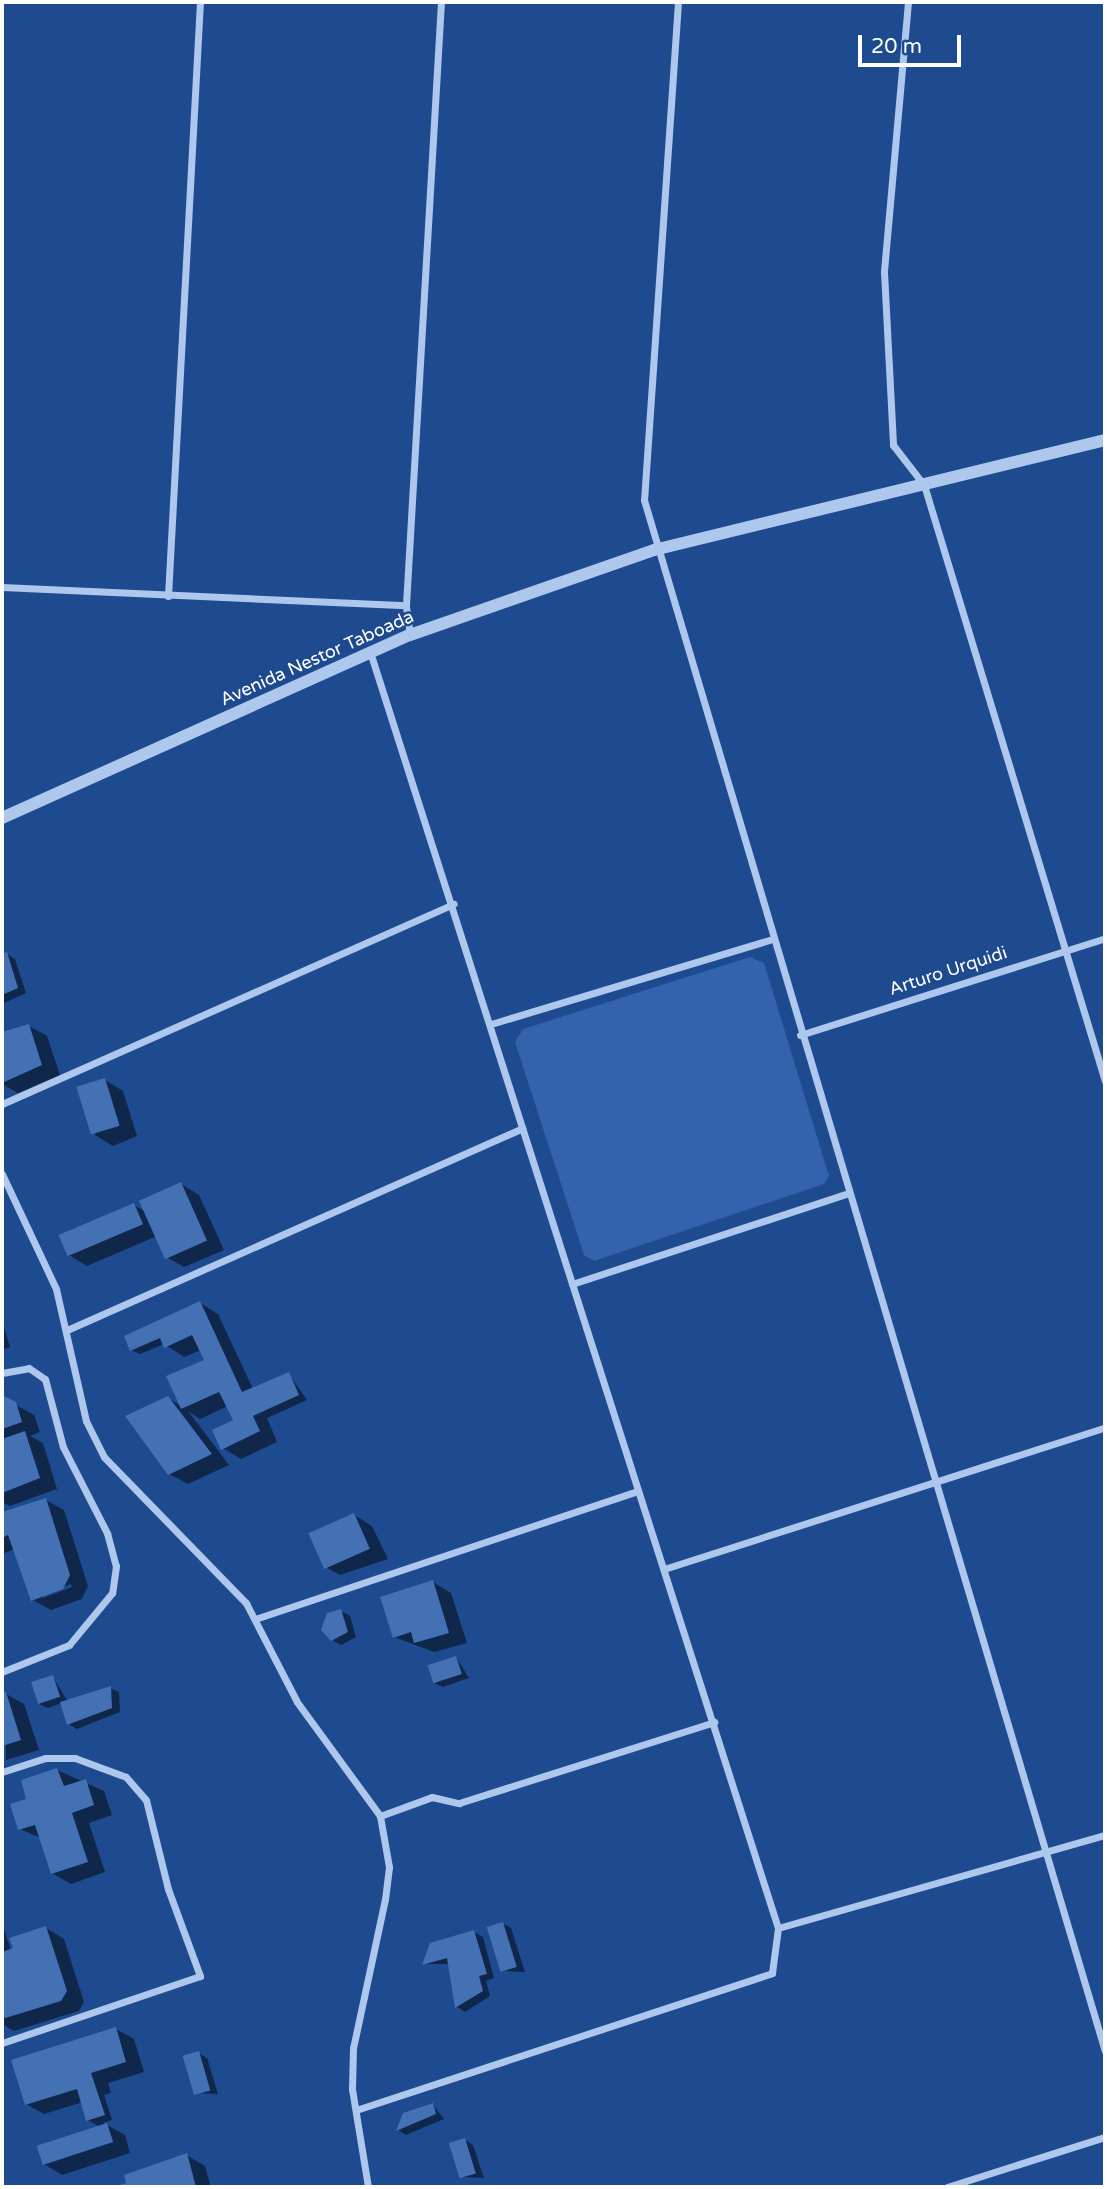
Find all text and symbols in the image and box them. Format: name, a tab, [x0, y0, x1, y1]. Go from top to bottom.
scale bar	[862, 21, 965, 65]
text: 20 m	[871, 34, 922, 59]
street label: Avenida Nestor Taboada	[217, 605, 417, 711]
street label: Arturo Urquidi	[886, 942, 1010, 1000]

